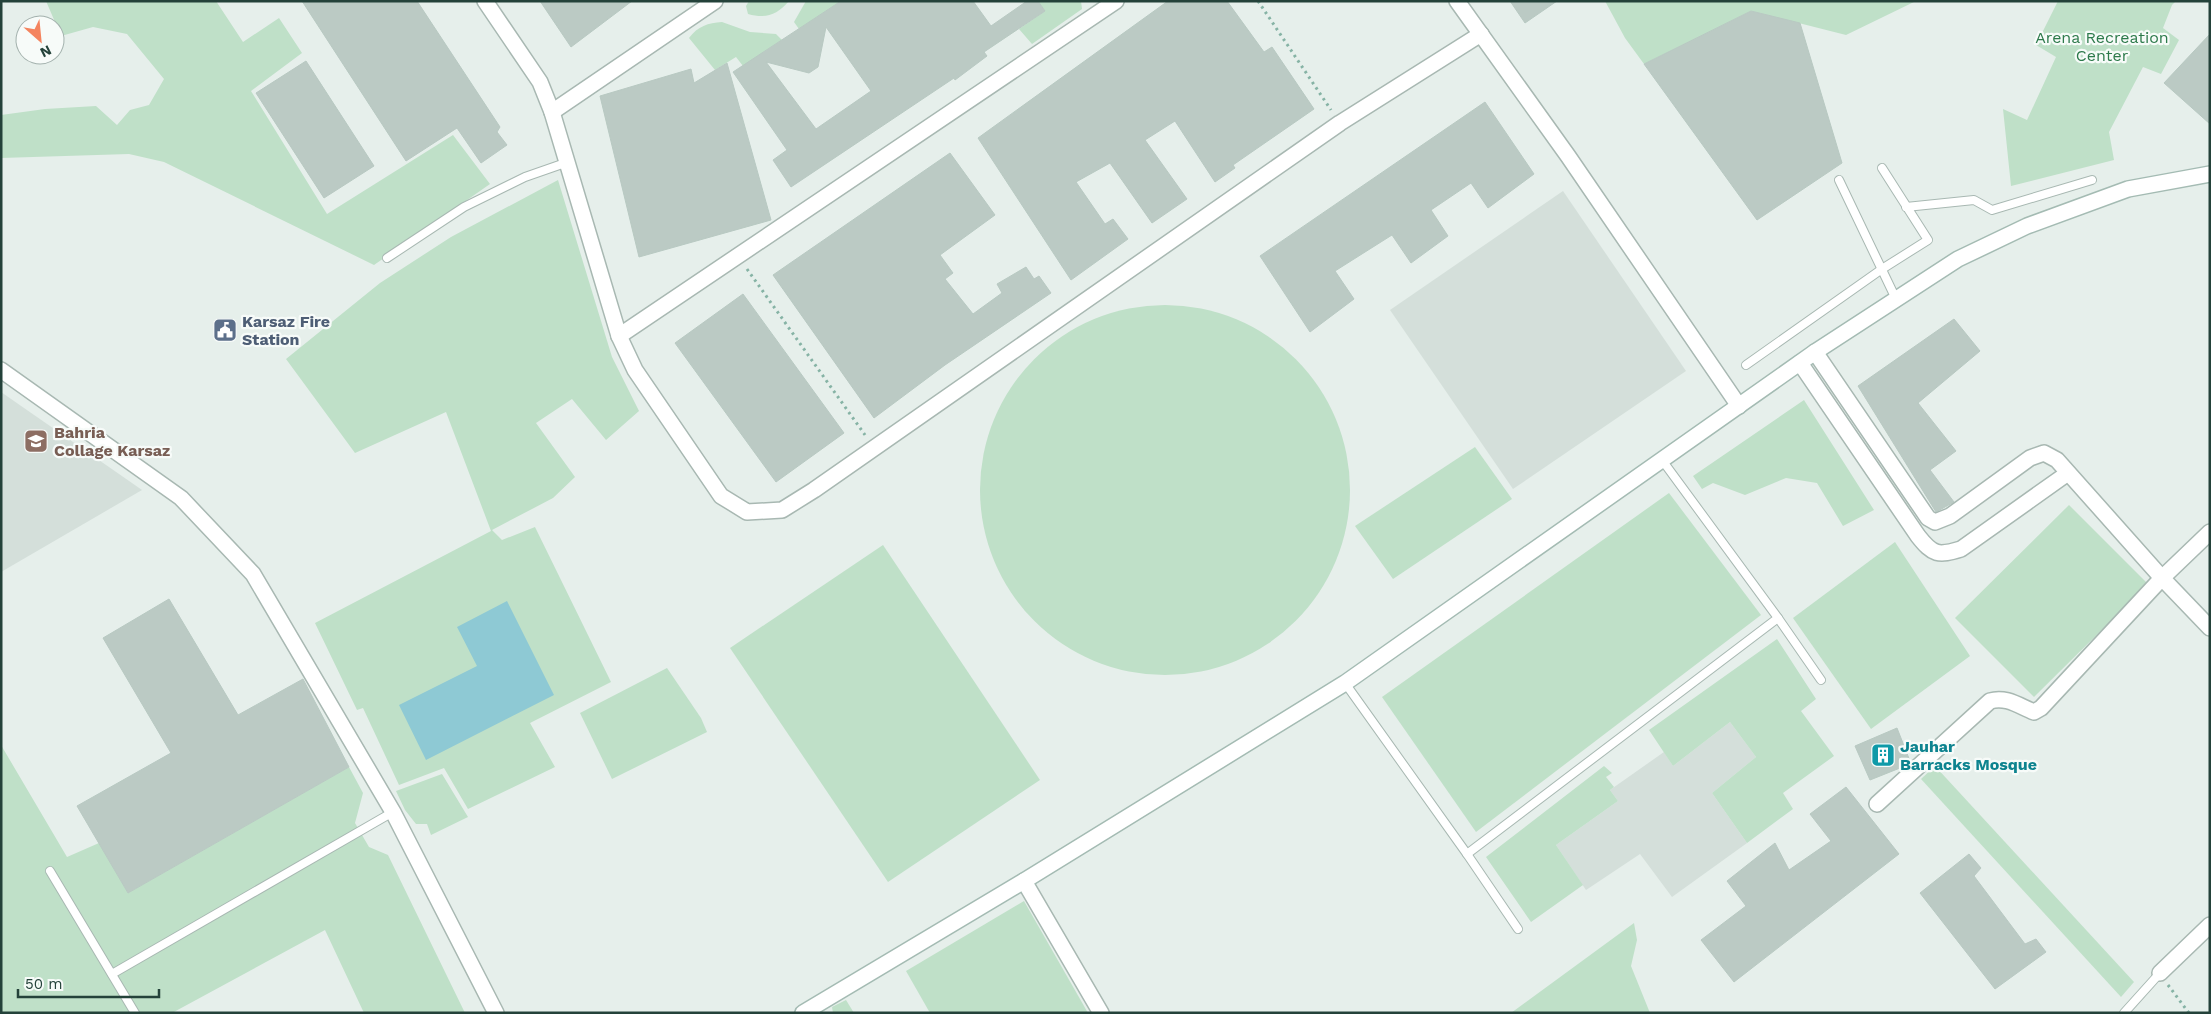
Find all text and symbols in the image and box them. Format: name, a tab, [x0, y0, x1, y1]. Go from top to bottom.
north arrow	[15, 15, 65, 65]
park label: Arena Recreation Center	[2035, 28, 2169, 65]
text: N	[38, 42, 54, 61]
place label: Karsaz Fire Station	[242, 312, 330, 349]
public building icon: Karsaz Fire Station	[212, 317, 238, 343]
place label: Bahria Collage Karsaz	[54, 423, 170, 460]
school or university icon: Bahria Collage Karsaz	[23, 428, 49, 454]
place label: Jauhar Barracks Mosque	[1900, 737, 2037, 774]
building icon: Jauhar Barracks Mosque	[1870, 742, 1896, 768]
scale bar	[18, 966, 159, 998]
text: 50 m	[25, 975, 62, 993]

